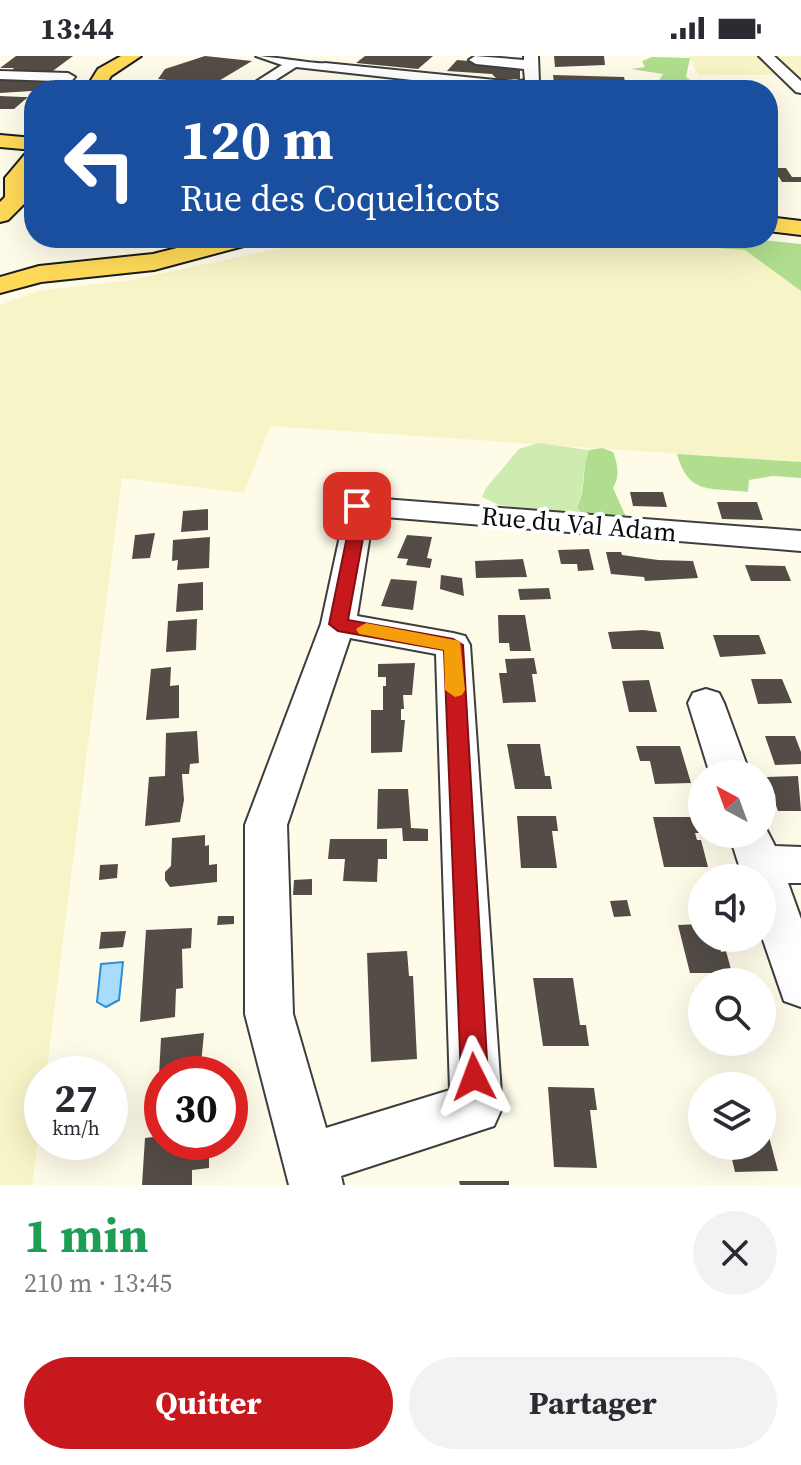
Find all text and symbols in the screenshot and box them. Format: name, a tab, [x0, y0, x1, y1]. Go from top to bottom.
text: 13:44	[40, 8, 114, 49]
text: 120 m	[180, 101, 334, 178]
icon: left	[48, 112, 152, 216]
text: Rue des Coquelicots	[180, 174, 500, 223]
pin	[323, 472, 391, 540]
icon: arrive	[335, 484, 379, 528]
street label: Rue du Val Adam	[480, 498, 678, 550]
north arrow	[688, 760, 776, 848]
map controls	[688, 760, 776, 1160]
button: sound	[688, 864, 776, 952]
button: search	[688, 968, 776, 1056]
position arrow	[432, 1035, 516, 1119]
speed limit sign: 30	[144, 1056, 248, 1160]
text: 27	[54, 1071, 98, 1125]
button: layers	[688, 1072, 776, 1160]
text: km/h	[52, 1114, 100, 1142]
text: 1 min	[24, 1202, 149, 1268]
button: close	[693, 1211, 777, 1295]
text: 210 m · 13:45	[24, 1265, 172, 1301]
button: Quitter	[24, 1357, 393, 1449]
button: Partager	[409, 1357, 777, 1449]

